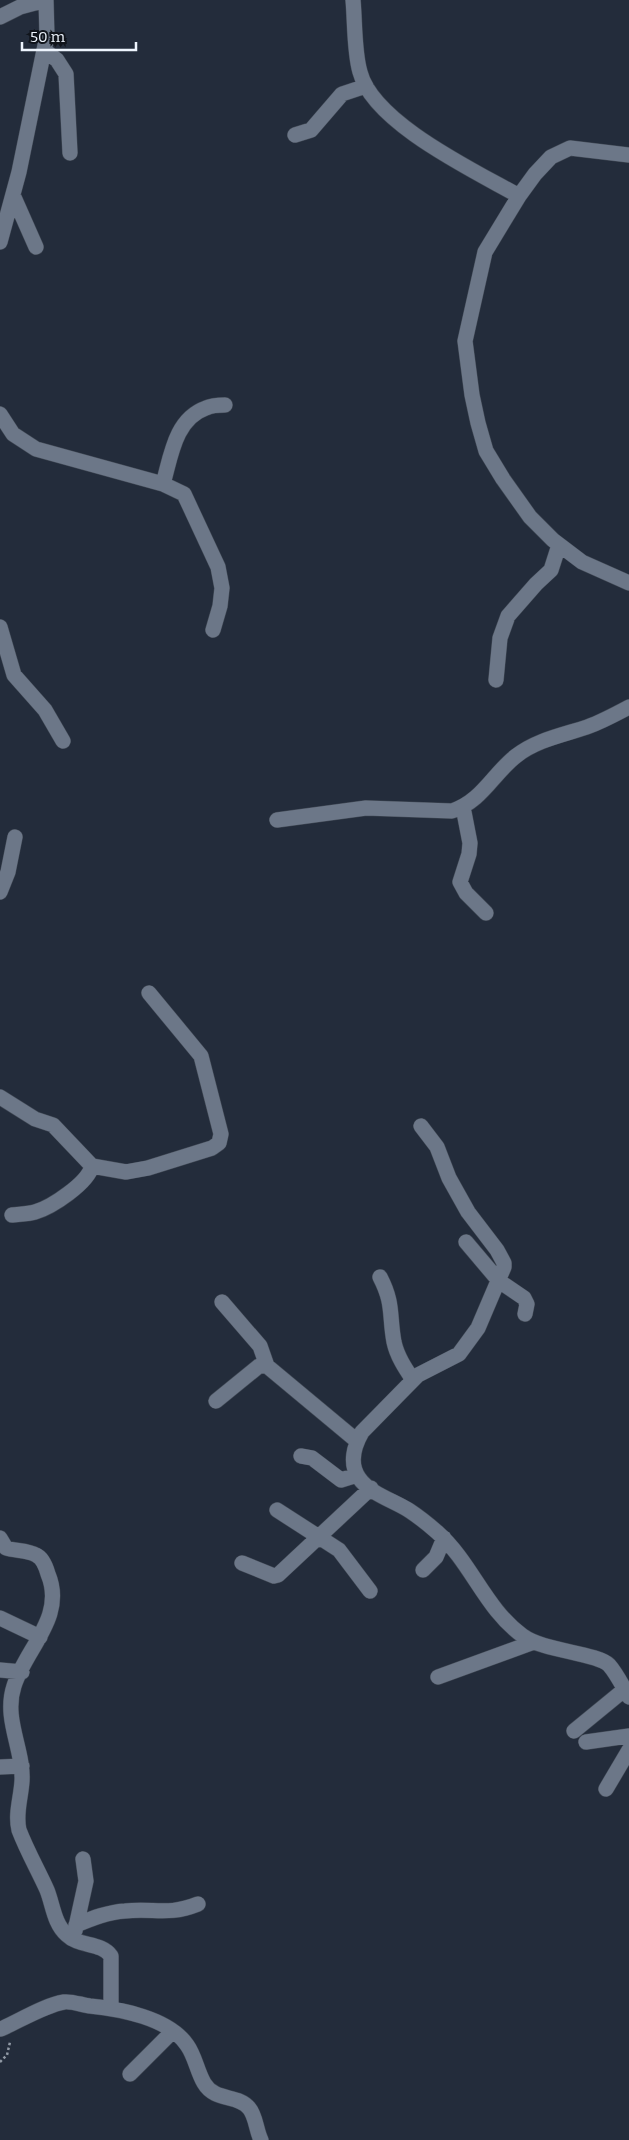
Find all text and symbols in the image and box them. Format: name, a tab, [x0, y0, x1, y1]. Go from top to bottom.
scale bar	[22, 20, 136, 52]
text: 50 m	[30, 28, 66, 46]

